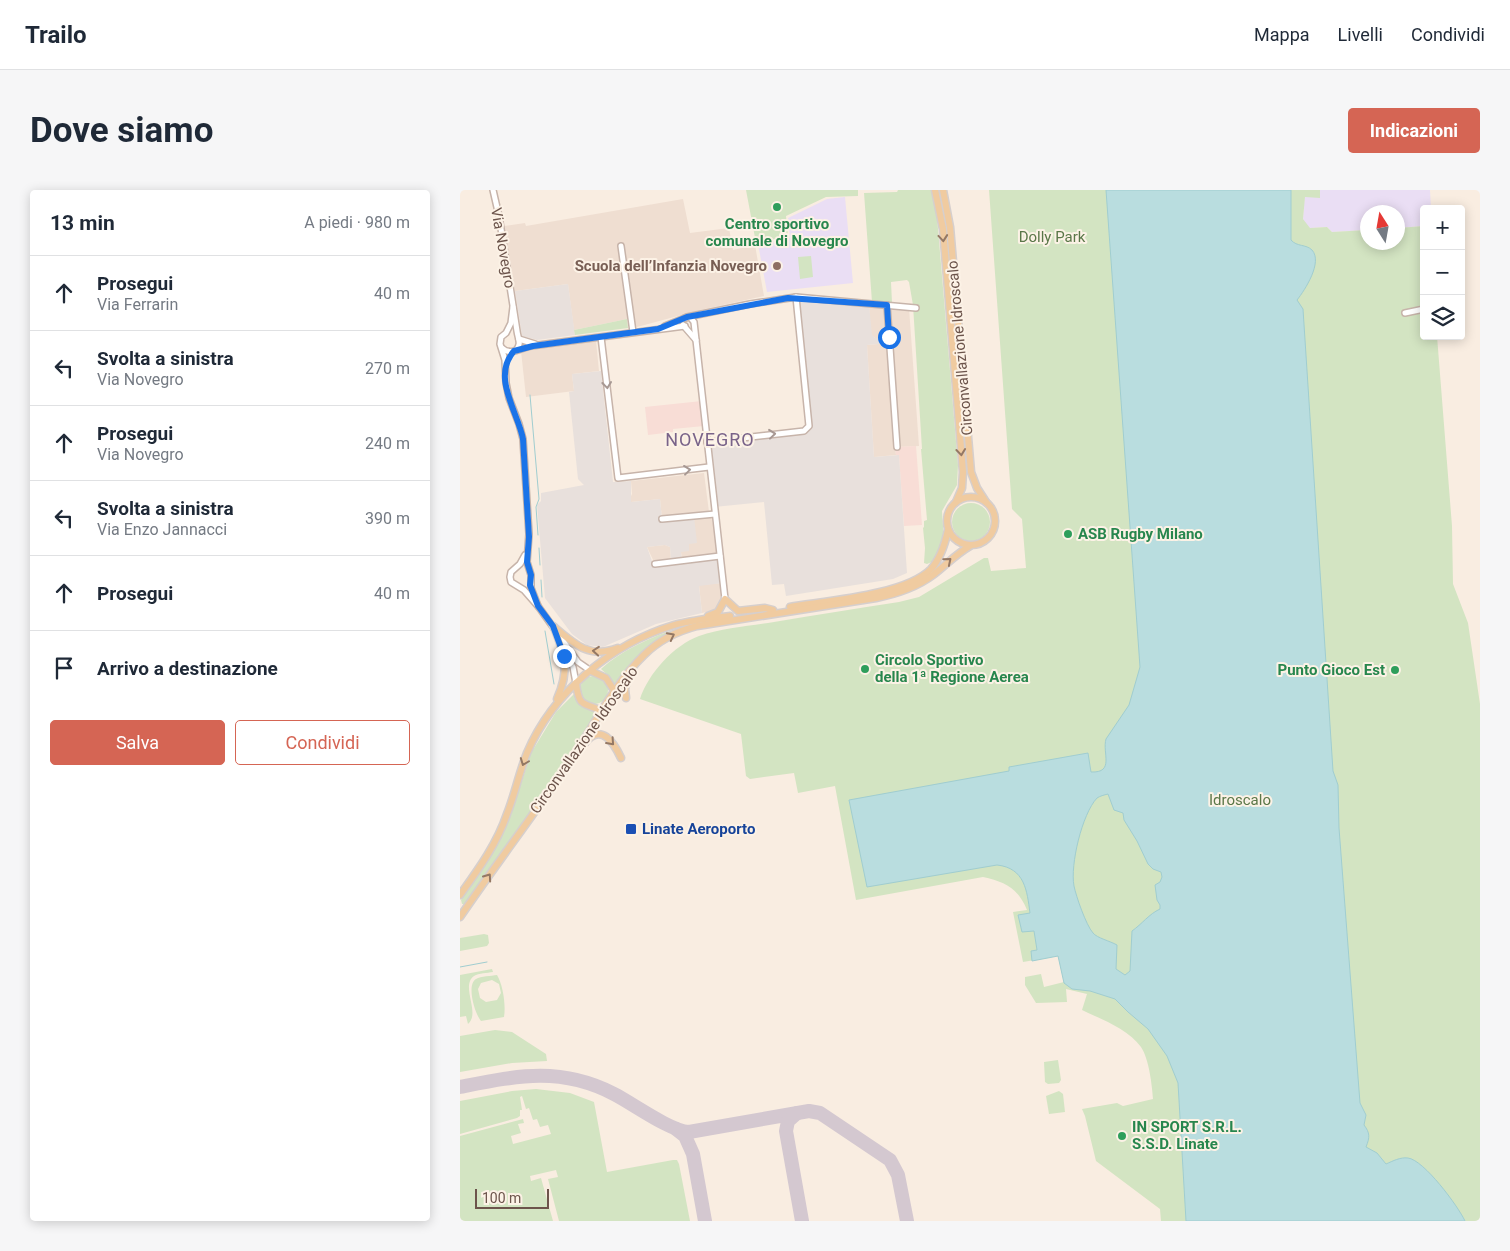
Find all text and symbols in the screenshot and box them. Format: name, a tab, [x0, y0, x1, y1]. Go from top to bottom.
text: Trailo	[25, 21, 87, 49]
text: Mappa	[1254, 24, 1310, 45]
text: Livelli	[1338, 24, 1383, 45]
text: Condividi	[1411, 24, 1485, 45]
button: Indicazioni	[1348, 108, 1480, 153]
text: Dove siamo	[30, 110, 213, 151]
marker: Centro sportivo comunale di Novegro	[771, 201, 783, 213]
north arrow	[1360, 205, 1405, 250]
map controls	[1420, 205, 1465, 340]
button: +	[1420, 205, 1465, 250]
street label: Via Novegro	[487, 206, 519, 290]
text: 13 min	[50, 211, 115, 235]
text: A piedi · 980 m	[304, 213, 410, 232]
place label: Centro sportivo comunale di Novegro	[706, 215, 848, 250]
park label: Dolly Park	[1019, 228, 1086, 246]
one-way arrow	[938, 234, 949, 242]
button: −	[1420, 250, 1465, 295]
place label: Scuola dell’Infanzia Novegro	[575, 257, 767, 275]
marker: Scuola dell’Infanzia Novegro	[771, 260, 783, 272]
street label: Circonvallazione Idroscalo	[943, 260, 977, 436]
text: Prosegui	[97, 272, 173, 295]
icon: ahead	[50, 279, 78, 307]
text: 40 m	[374, 284, 410, 303]
text: Via Ferrarin	[97, 295, 178, 314]
button: layers	[1420, 295, 1465, 340]
route start	[878, 326, 901, 349]
text: Svolta a sinistra	[97, 347, 234, 370]
icon: left	[50, 354, 78, 382]
text: 270 m	[365, 359, 410, 378]
text: Via Novegro	[97, 370, 184, 389]
one-way arrow	[601, 382, 612, 390]
text: Prosegui	[97, 422, 173, 445]
icon: ahead	[50, 429, 78, 457]
district label: NOVEGRO	[665, 429, 755, 450]
one-way arrow	[769, 429, 777, 440]
text: 240 m	[365, 434, 410, 453]
text: Via Novegro	[97, 445, 184, 464]
one-way arrow	[955, 449, 966, 457]
one-way arrow	[683, 465, 691, 476]
text: Svolta a sinistra	[97, 497, 234, 520]
icon: left	[50, 504, 78, 532]
text: 390 m	[365, 509, 410, 528]
text: Via Enzo Jannacci	[97, 520, 227, 539]
place label: ASB Rugby Milano	[1078, 525, 1203, 543]
marker: ASB Rugby Milano	[1062, 528, 1074, 540]
one-way arrow	[943, 558, 952, 567]
icon: ahead	[50, 579, 78, 607]
text: Prosegui	[97, 582, 173, 605]
text: 40 m	[374, 584, 410, 603]
one-way arrow	[666, 633, 675, 643]
route end	[553, 645, 576, 668]
one-way arrow	[591, 645, 599, 656]
place label: Circolo Sportivo della 1ª Regione Aerea	[875, 651, 1029, 686]
icon: arrive	[50, 654, 78, 682]
text: Arrivo a destinazione	[97, 657, 278, 680]
place label: Punto Gioco Est	[1278, 661, 1385, 679]
street label: Circonvallazione Idroscalo	[526, 663, 642, 817]
marker: Circolo Sportivo della 1ª Regione Aerea	[859, 663, 871, 675]
marker: Punto Gioco Est	[1389, 664, 1401, 676]
button: Salva	[50, 720, 225, 765]
button: Condividi	[235, 720, 410, 765]
one-way arrow	[606, 737, 615, 746]
one-way arrow	[520, 758, 530, 766]
park label: Idroscalo	[1209, 791, 1271, 809]
place label: Linate Aeroporto	[642, 820, 755, 838]
marker: Linate Aeroporto	[624, 822, 638, 836]
one-way arrow	[482, 874, 491, 883]
place label: IN SPORT S.R.L. S.S.D. Linate	[1132, 1118, 1242, 1153]
marker: IN SPORT S.R.L. S.S.D. Linate	[1116, 1130, 1128, 1142]
scale bar	[475, 1186, 549, 1209]
text: 100 m	[482, 1190, 521, 1206]

